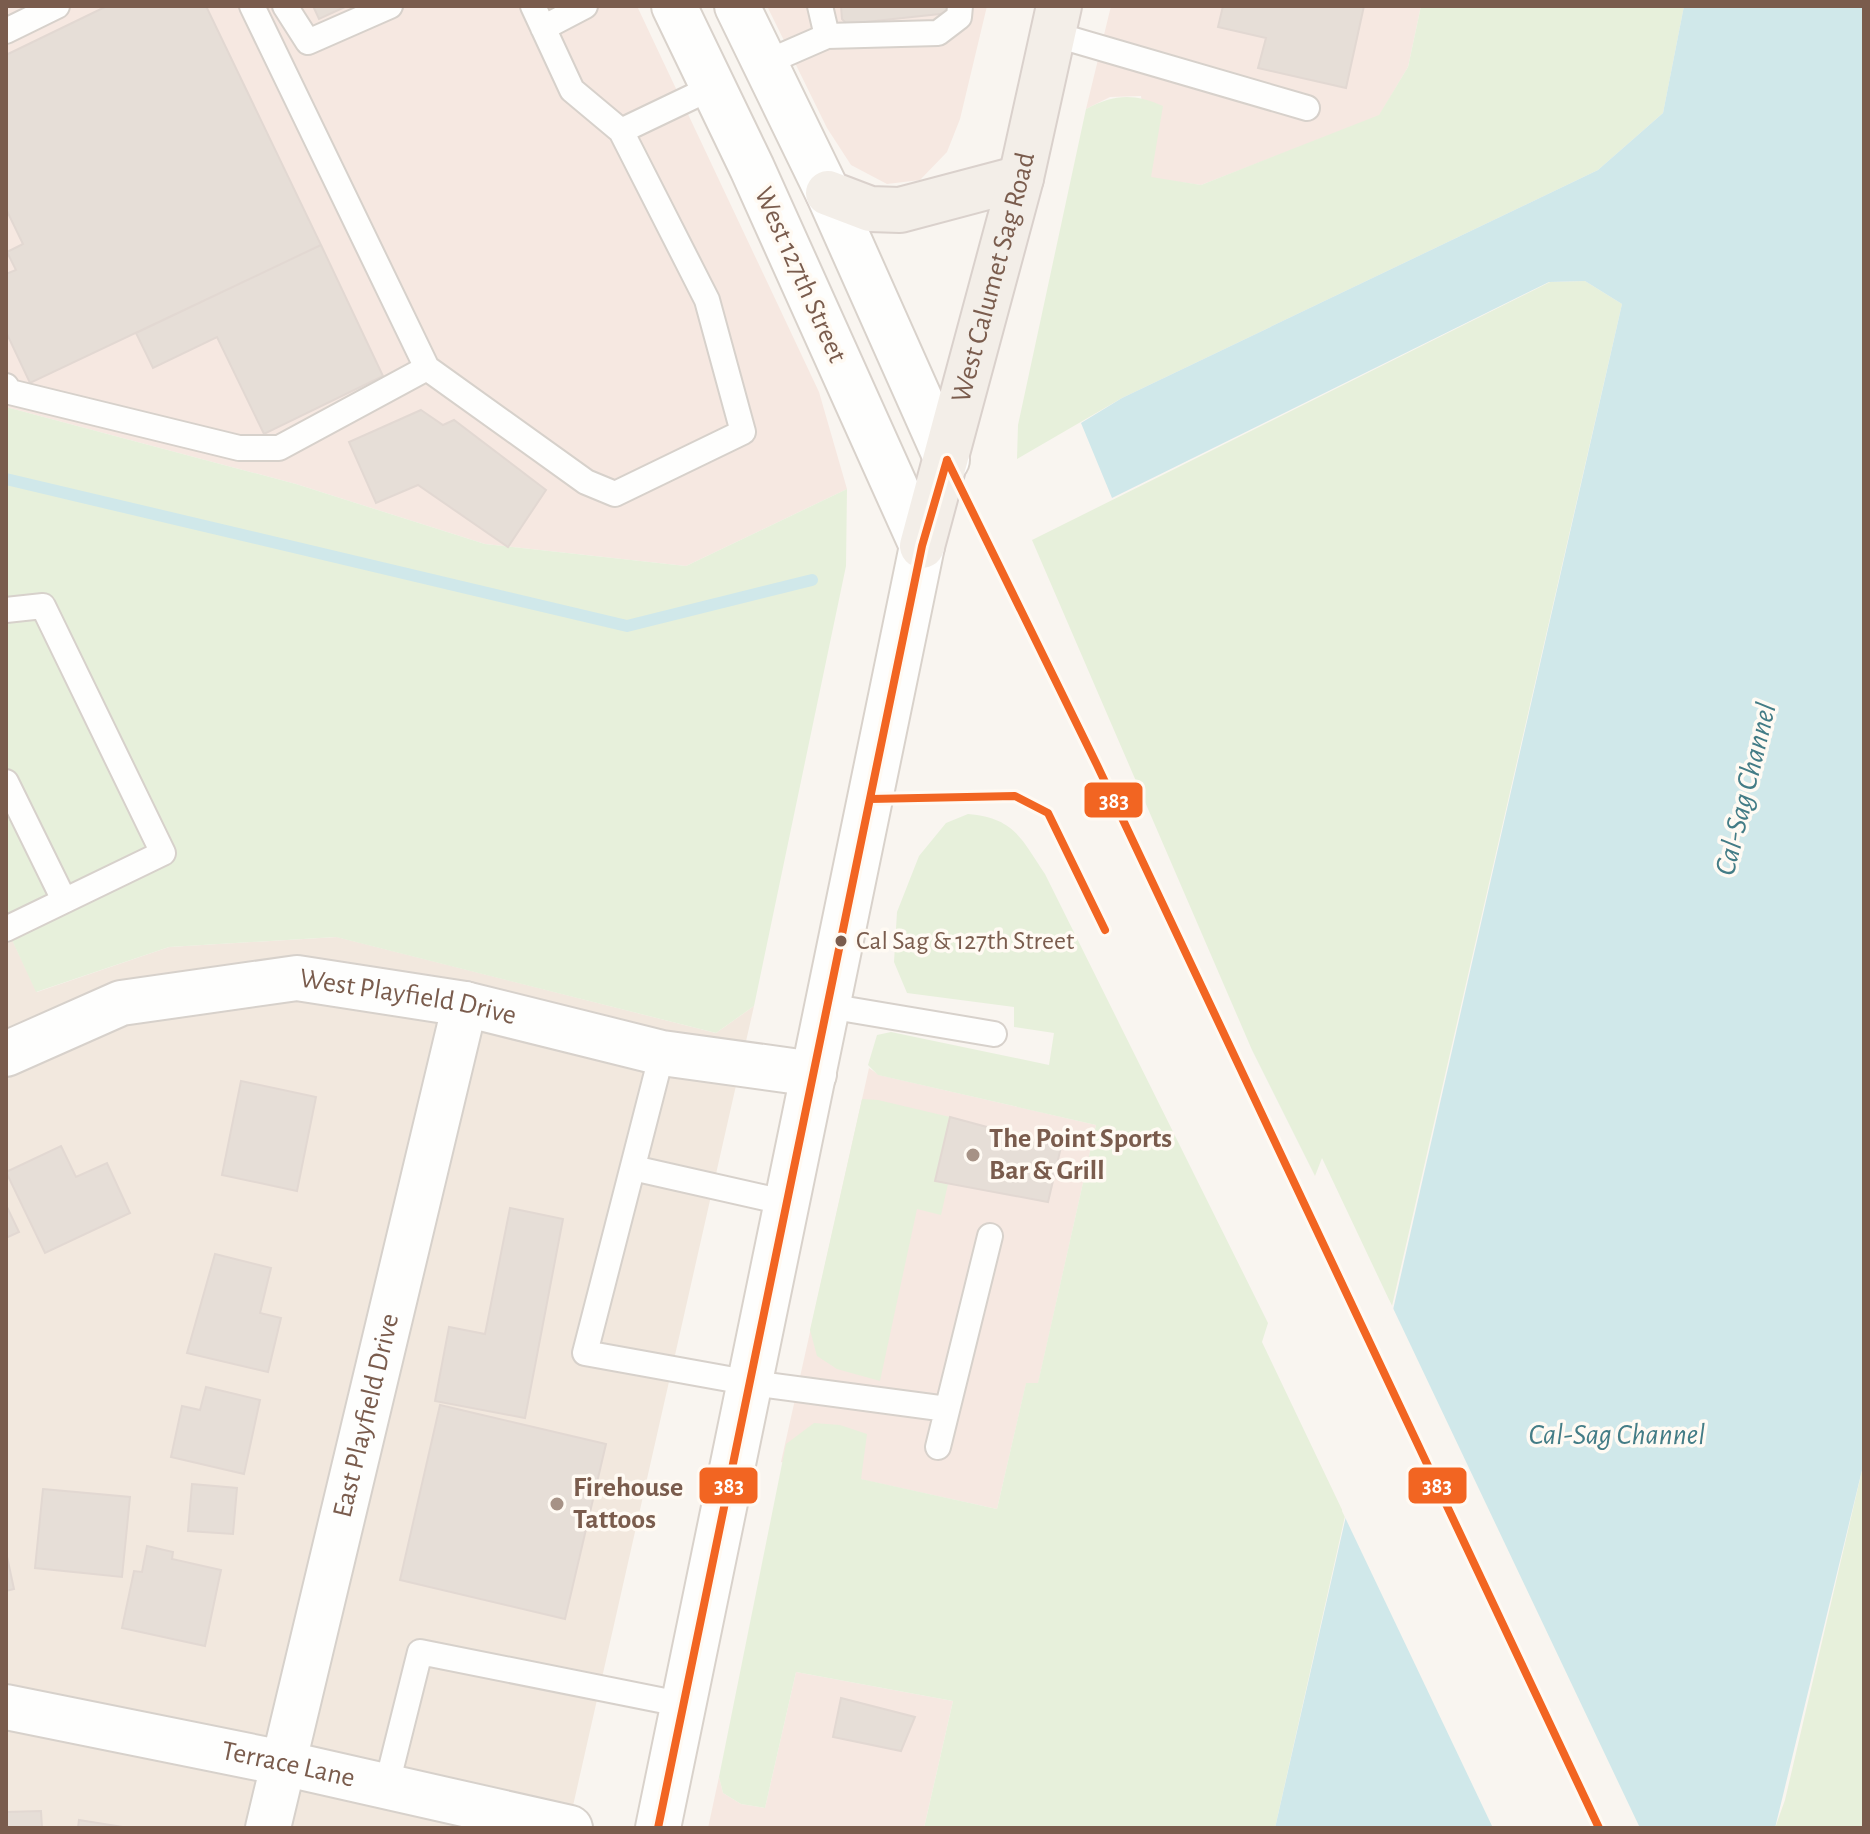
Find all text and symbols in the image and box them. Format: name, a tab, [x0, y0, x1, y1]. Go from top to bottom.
street label: West Calumet Sag Road	[947, 150, 1040, 406]
street label: West 127th Street	[749, 183, 851, 367]
water label: Cal-Sag Channel	[1710, 700, 1782, 878]
line badge: 383	[1083, 781, 1144, 819]
text: 383	[1099, 790, 1129, 812]
place label: Cal Sag & 127th Street	[856, 928, 1074, 954]
marker: Cal Sag & 127th Street	[833, 933, 849, 949]
street label: West Playfield Drive	[298, 965, 519, 1030]
place label: The Point Sports Bar & Grill	[989, 1125, 1172, 1185]
marker: The Point Sports Bar & Grill	[964, 1146, 982, 1164]
street label: East Playfield Drive	[329, 1311, 404, 1520]
water label: Cal-Sag Channel	[1529, 1420, 1705, 1450]
line badge: 383	[698, 1466, 759, 1505]
line badge: 383	[1407, 1466, 1468, 1505]
place label: Firehouse Tattoos	[573, 1474, 683, 1534]
text: 383	[714, 1475, 744, 1497]
text: 383	[1422, 1475, 1452, 1497]
marker: Firehouse Tattoos	[548, 1495, 566, 1513]
street label: Terrace Lane	[219, 1737, 357, 1793]

